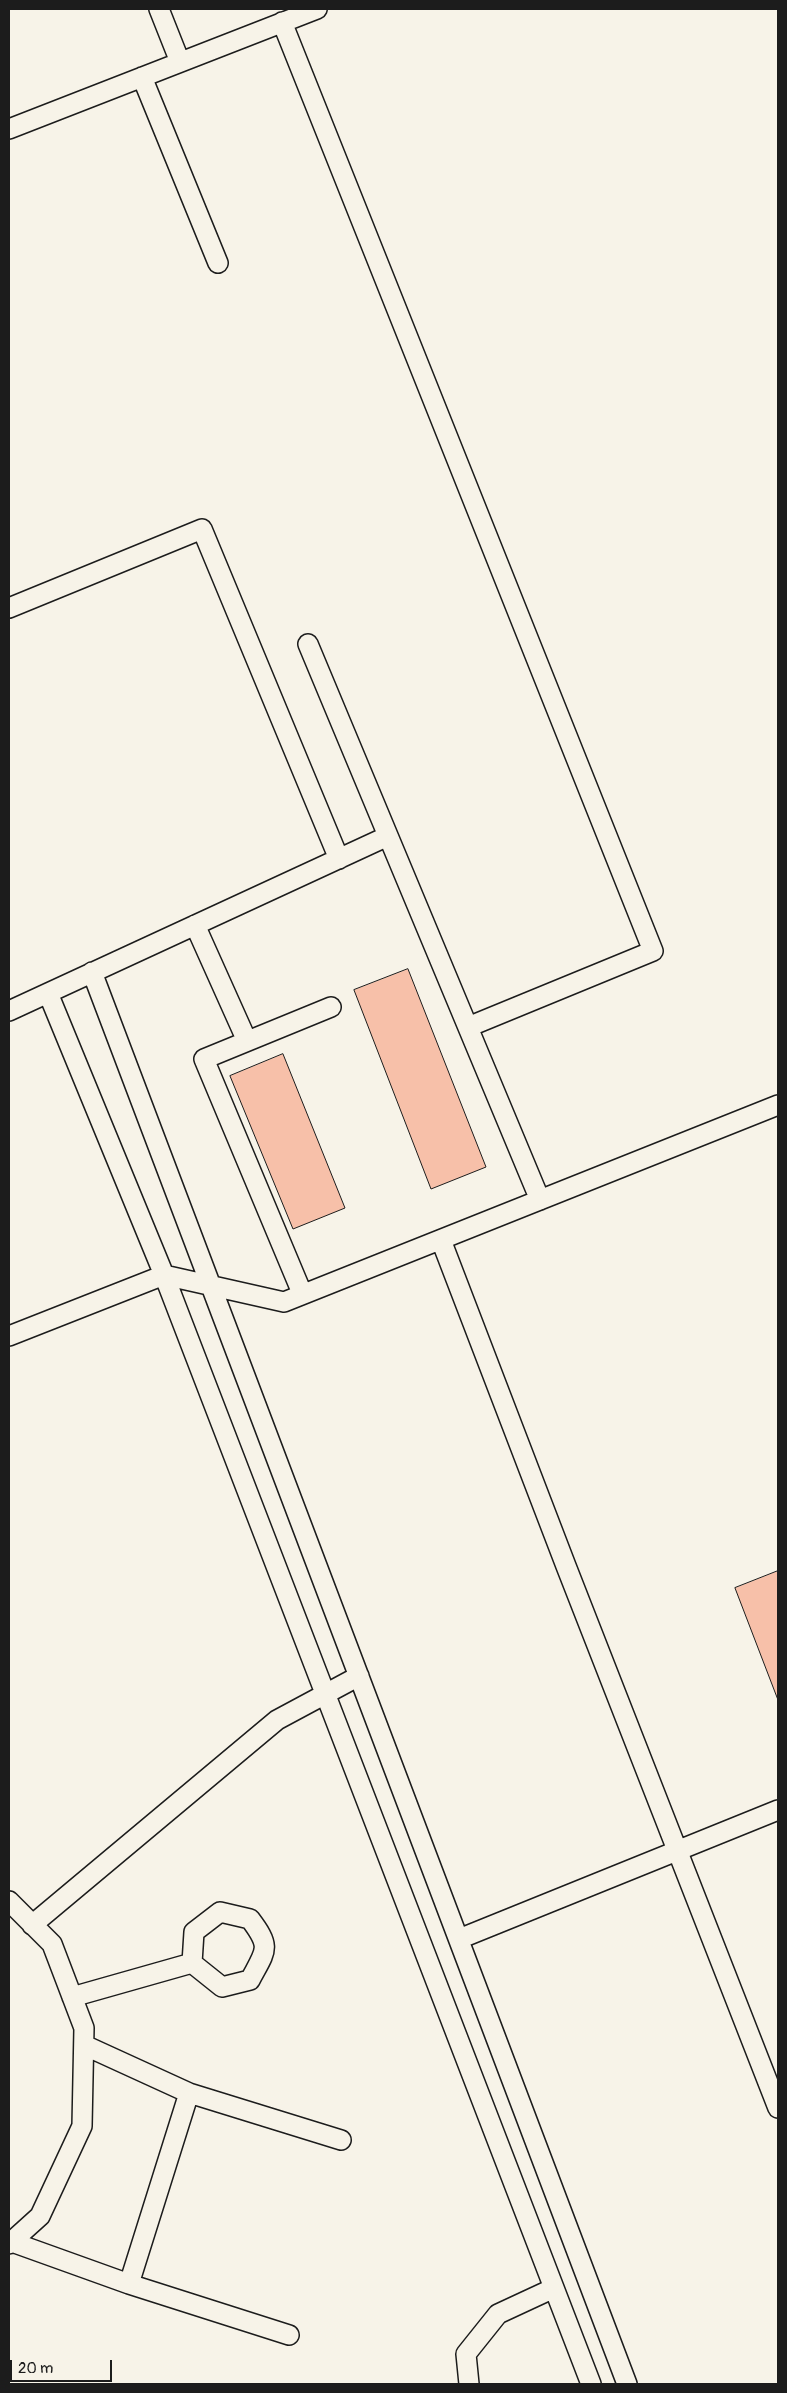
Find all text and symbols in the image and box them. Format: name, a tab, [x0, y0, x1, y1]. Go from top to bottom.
scale bar	[12, 2350, 115, 2382]
text: 20 m	[18, 2359, 53, 2378]

